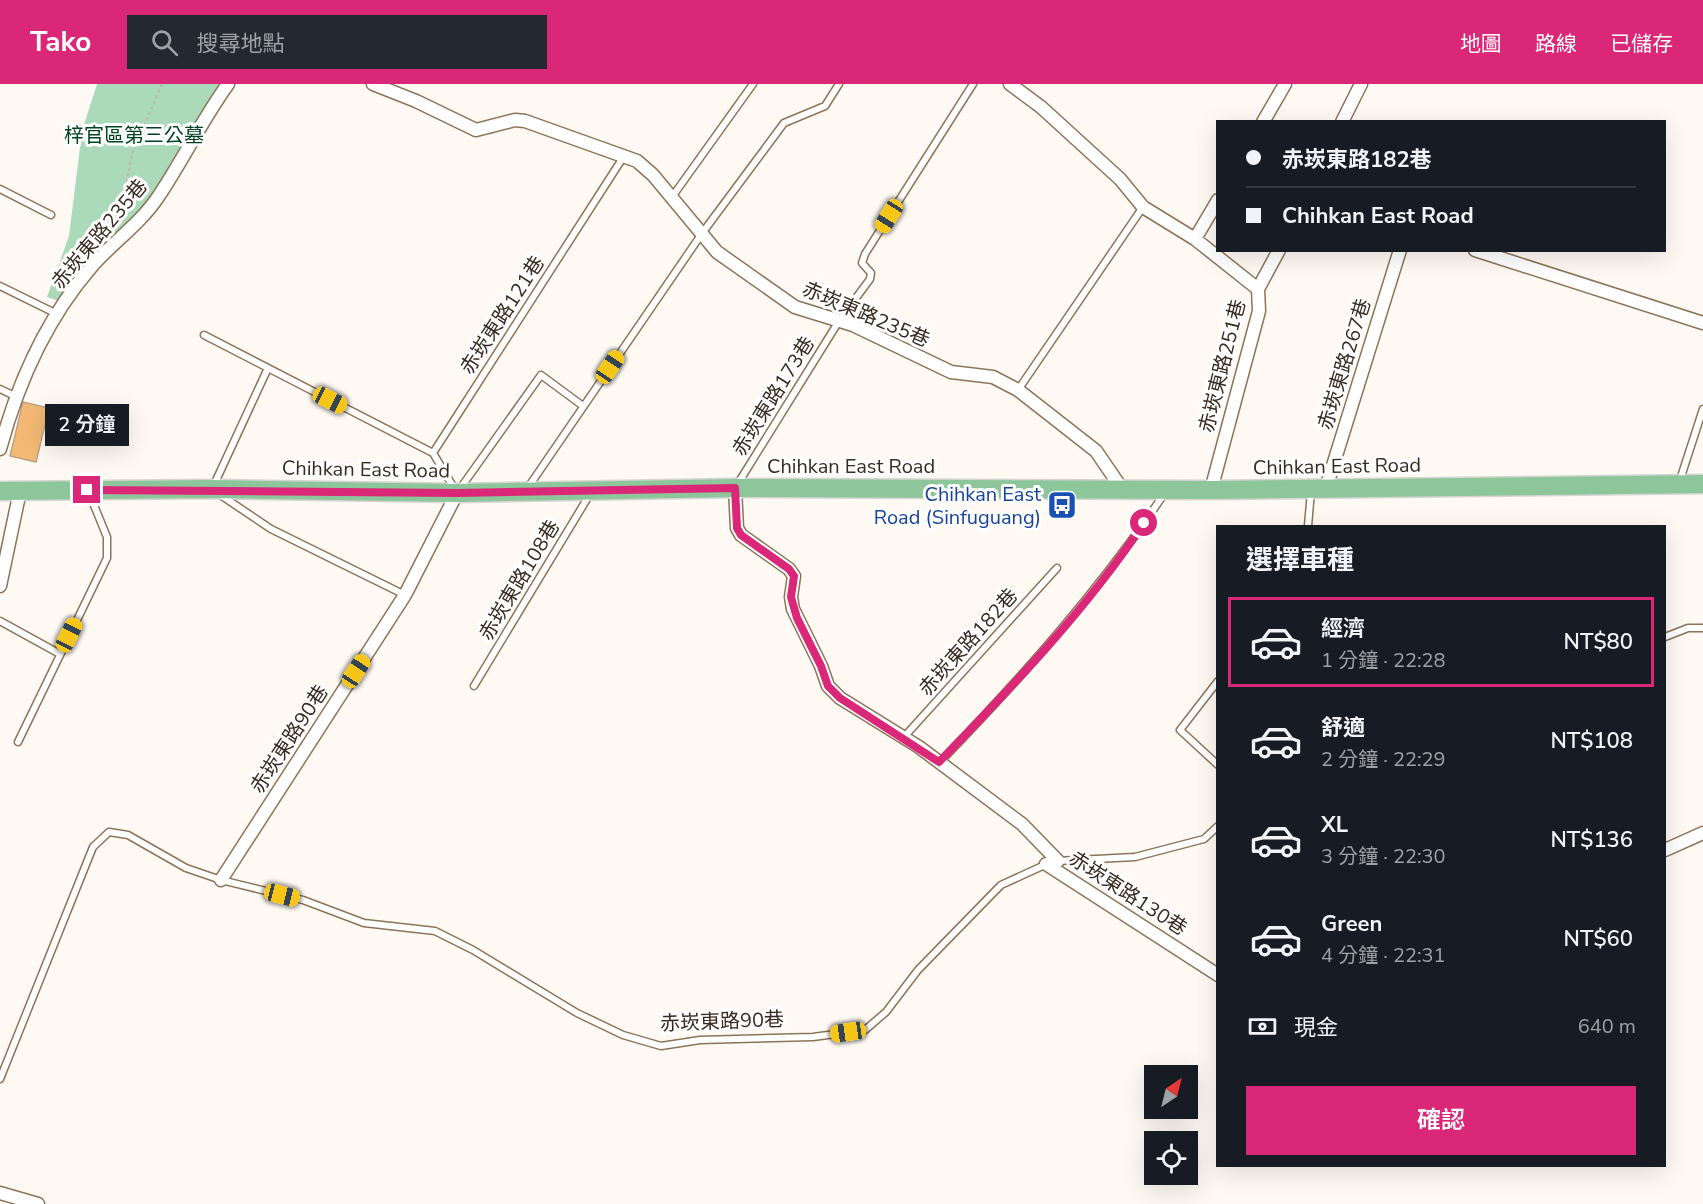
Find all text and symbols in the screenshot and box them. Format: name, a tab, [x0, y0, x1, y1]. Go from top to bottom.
search box	[127, 15, 547, 69]
text: Tako	[30, 23, 91, 61]
icon: search	[148, 26, 181, 59]
text: 搜尋地點	[196, 29, 284, 59]
text: 地圖	[1460, 30, 1502, 58]
text: 路線	[1535, 30, 1577, 58]
text: 已儲存	[1610, 30, 1673, 58]
park label: 梓官區第三公墓	[64, 122, 204, 149]
text: 赤崁東路182巷	[1282, 145, 1432, 175]
street label: 赤崁東路235巷	[45, 174, 153, 295]
car	[872, 196, 906, 236]
text: Chihkan East Road	[1282, 201, 1474, 231]
street label: 赤崁東路121巷	[454, 251, 551, 380]
street label: 赤崁東路235巷	[798, 275, 934, 353]
street label: 赤崁東路267巷	[1312, 295, 1377, 433]
street label: 赤崁東路251巷	[1193, 297, 1252, 435]
street label: 赤崁東路173巷	[726, 331, 821, 461]
car	[592, 347, 628, 387]
car	[310, 384, 350, 416]
callout: 2 分鐘	[45, 403, 129, 445]
text: 2 分鐘	[58, 411, 116, 438]
street label: Chihkan East Road	[1253, 452, 1421, 481]
street label: Chihkan East Road	[767, 453, 935, 480]
street label: Chihkan East Road	[282, 455, 450, 484]
route end	[73, 476, 100, 503]
place label: Chihkan East Road (Sinfuguang)	[874, 481, 1042, 531]
bus stop icon: Chihkan East Road (Sinfuguang)	[1046, 489, 1078, 521]
route start	[1130, 509, 1157, 536]
street label: 赤崁東路108巷	[473, 515, 566, 645]
text: 選擇車種	[1246, 542, 1354, 579]
street label: 赤崁東路182巷	[913, 583, 1024, 702]
text: 經濟	[1321, 614, 1365, 644]
car	[53, 615, 85, 655]
icon: car	[1249, 615, 1303, 669]
text: NT$80	[1564, 627, 1633, 657]
text: 1 分鐘 · 22:28	[1321, 647, 1446, 674]
car	[339, 651, 373, 691]
street label: 赤崁東路90巷	[244, 680, 335, 799]
text: 舒適	[1321, 713, 1365, 743]
icon: car	[1249, 714, 1303, 768]
text: NT$108	[1550, 726, 1633, 756]
text: 2 分鐘 · 22:29	[1321, 746, 1446, 773]
text: XL	[1321, 810, 1348, 840]
icon: car	[1249, 813, 1303, 867]
text: NT$136	[1550, 825, 1633, 855]
text: 3 分鐘 · 22:30	[1321, 843, 1446, 870]
street label: 赤崁東路130巷	[1063, 845, 1192, 942]
car	[262, 882, 302, 908]
text: Green	[1321, 909, 1382, 939]
icon: car	[1249, 912, 1303, 966]
text: NT$60	[1564, 924, 1633, 954]
text: 4 分鐘 · 22:31	[1321, 942, 1446, 969]
street label: 赤崁東路90巷	[660, 1006, 784, 1037]
icon: cash	[1246, 1010, 1279, 1043]
text: 現金	[1294, 1013, 1338, 1043]
text: 640 m	[1578, 1013, 1636, 1040]
car	[829, 1021, 867, 1043]
north arrow	[1144, 1065, 1198, 1119]
map controls	[1144, 1065, 1198, 1185]
button: 確認	[1246, 1086, 1636, 1155]
button: locate	[1144, 1131, 1198, 1185]

